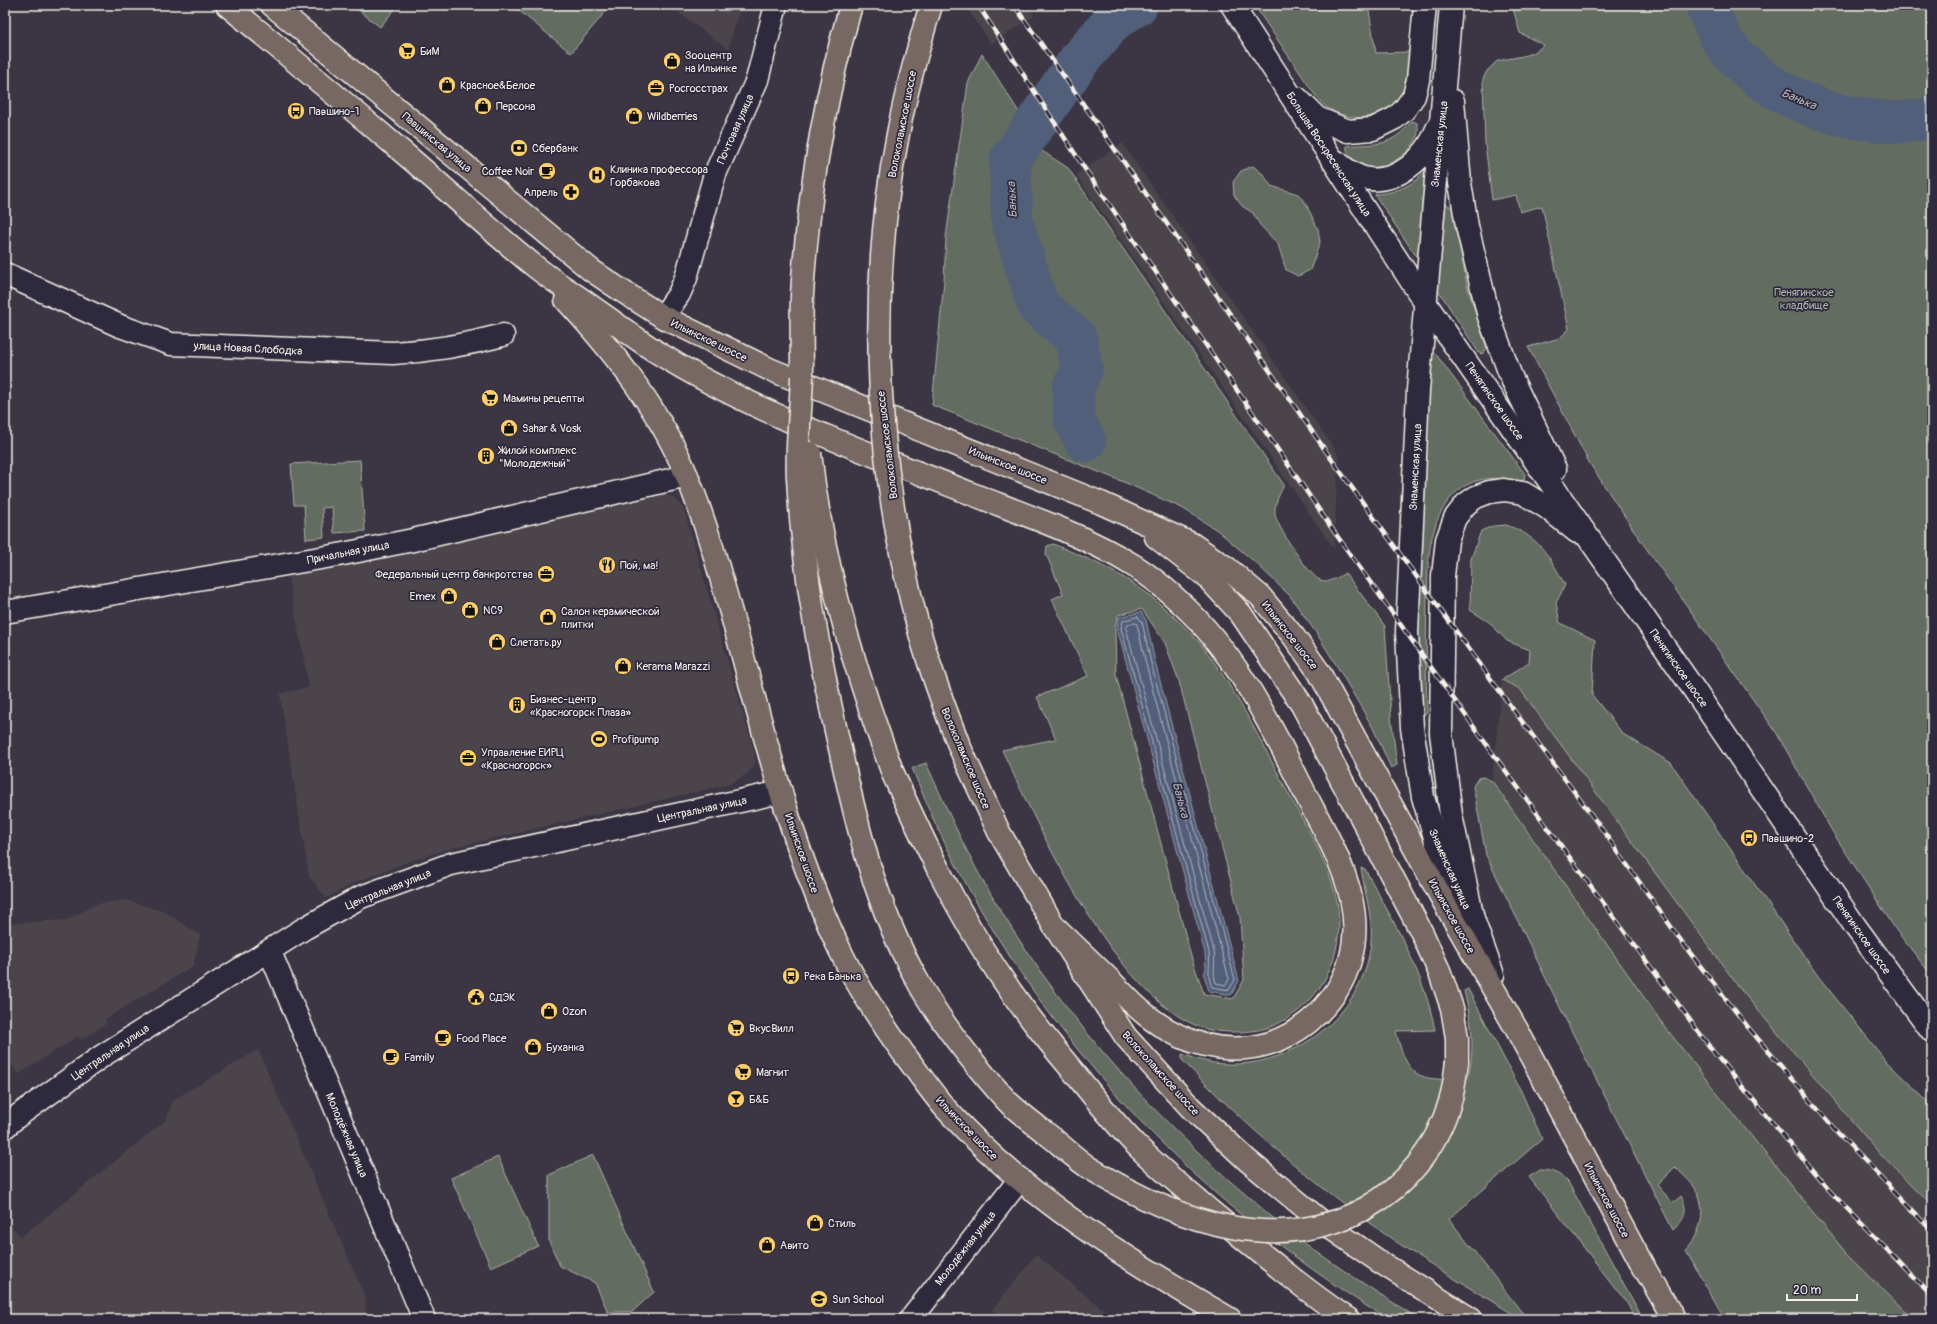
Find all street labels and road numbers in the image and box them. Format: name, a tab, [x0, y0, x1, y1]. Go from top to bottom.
street label: Волоколамское шоссе	[886, 69, 919, 179]
street label: Большая Воскресенская улица	[1283, 90, 1374, 219]
street label: Почтовая улица	[714, 92, 757, 166]
street label: Знаменская улица	[1429, 100, 1450, 188]
street label: Павшинская улица	[399, 110, 474, 175]
street label: Ильинское шоссе	[669, 316, 749, 365]
street label: улица Новая Слободка	[192, 339, 303, 358]
street label: Пенягинское шоссе	[1463, 360, 1527, 443]
street label: Волоколамское шоссе	[874, 390, 901, 500]
street label: Знаменская улица	[1407, 423, 1424, 511]
street label: Ильинское шоссе	[967, 444, 1049, 487]
street label: Причальная улица	[306, 538, 390, 567]
street label: Ильинское шоссе	[1259, 599, 1321, 673]
street label: Пенягинское шоссе	[1647, 627, 1711, 710]
street label: Волоколамское шоссе	[938, 706, 993, 811]
street label: Центральная улица	[656, 794, 748, 825]
street label: Ильинское шоссе	[782, 812, 821, 895]
street label: Знаменская улица	[1426, 827, 1473, 911]
street label: Центральная улица	[344, 866, 433, 913]
street label: Ильинское шоссе	[1426, 877, 1478, 956]
street label: Пенягинское шоссе	[1830, 894, 1894, 977]
street label: Центральная улица	[69, 1022, 152, 1083]
street label: Волоколамское шоссе	[1119, 1029, 1202, 1119]
street label: Молодёжная улица	[323, 1091, 370, 1179]
street label: Ильинское шоссе	[933, 1094, 1001, 1163]
street label: Ильинское шоссе	[1581, 1160, 1632, 1240]
street label: Молодёжная улица	[932, 1209, 998, 1288]

